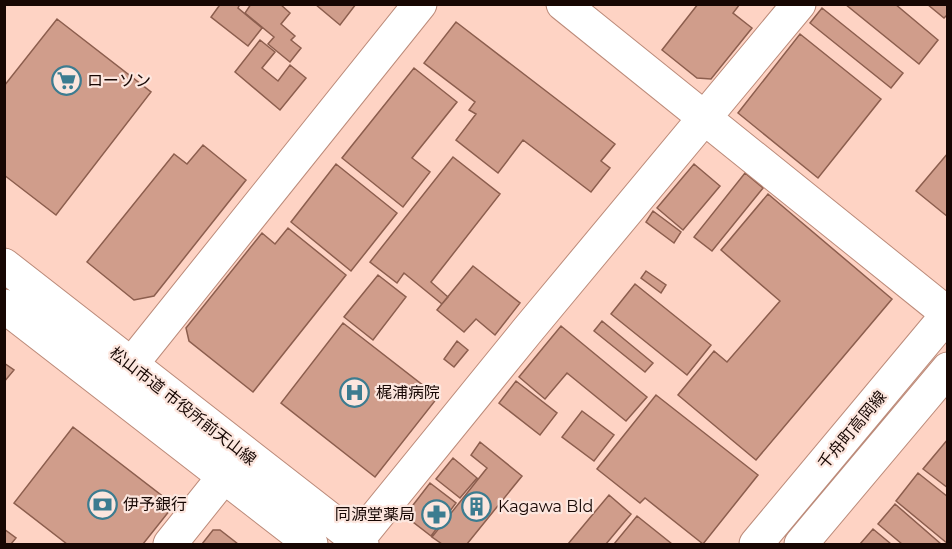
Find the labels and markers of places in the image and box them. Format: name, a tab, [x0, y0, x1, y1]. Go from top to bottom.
supermarket icon: ローソン	[50, 64, 82, 96]
place label: ローソン	[87, 71, 151, 90]
hospital icon: 梶浦病院	[339, 376, 371, 408]
place label: 梶浦病院	[376, 383, 440, 402]
bank icon: 伊予銀行	[86, 488, 118, 520]
building icon: Kagawa Bld	[461, 490, 493, 522]
place label: 伊予銀行	[123, 495, 187, 514]
place label: Kagawa Bld	[498, 497, 593, 516]
pharmacy icon: 同源堂薬局	[420, 498, 452, 530]
place label: 同源堂薬局	[335, 505, 415, 524]

